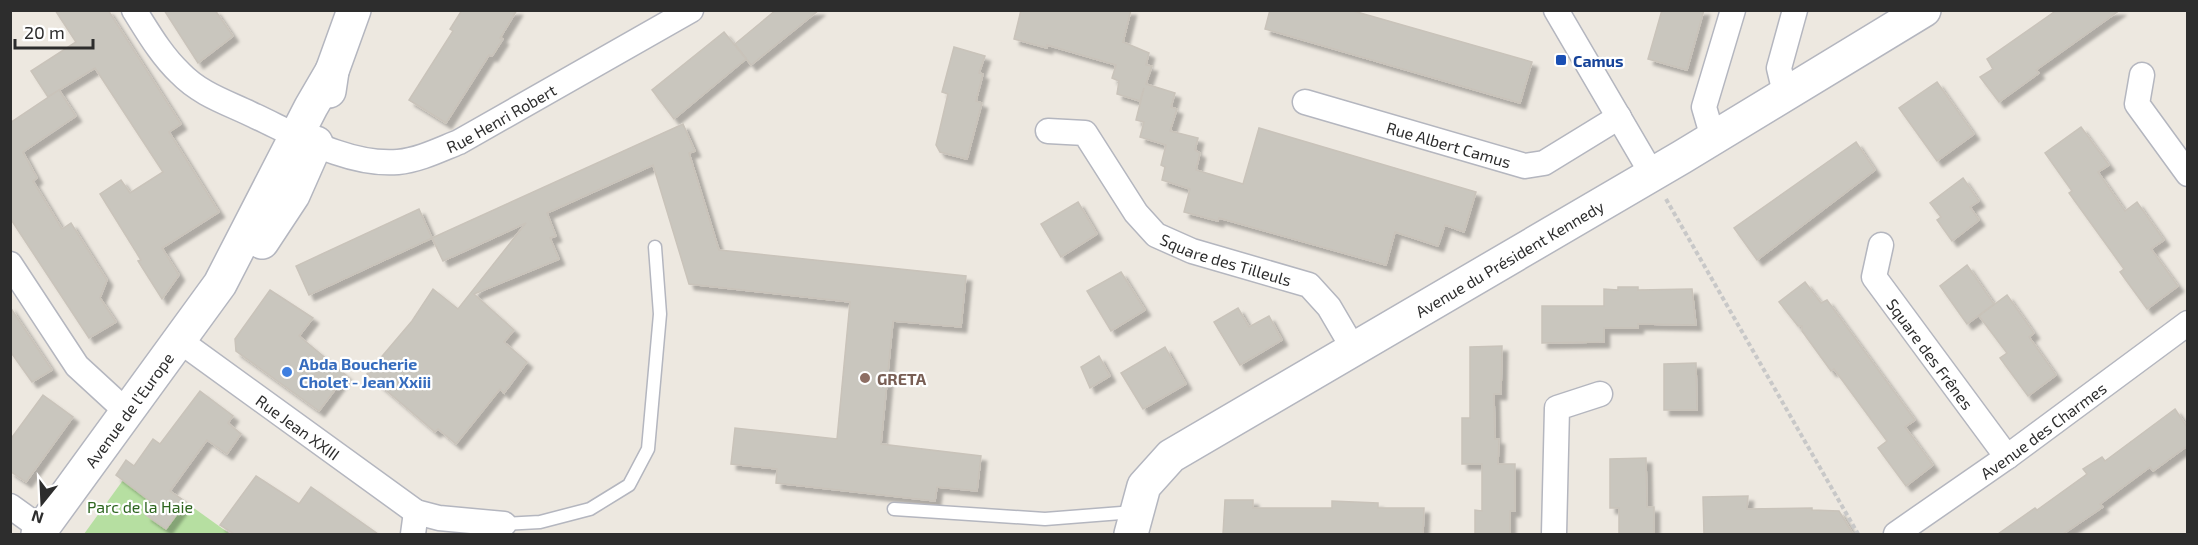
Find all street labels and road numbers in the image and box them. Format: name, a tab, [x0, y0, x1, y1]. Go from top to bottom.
street label: Rue Henri Robert	[443, 79, 559, 156]
street label: Rue Albert Camus	[1385, 117, 1513, 171]
street label: Avenue du Président Kennedy	[1412, 195, 1607, 321]
street label: Square des Tilleuls	[1158, 229, 1294, 289]
street label: Square des Frênes	[1883, 294, 1978, 413]
street label: Avenue de l’Europe	[80, 348, 177, 471]
street label: Avenue des Charmes	[1976, 378, 2109, 482]
street label: Rue Jean XXIII	[253, 390, 344, 463]

